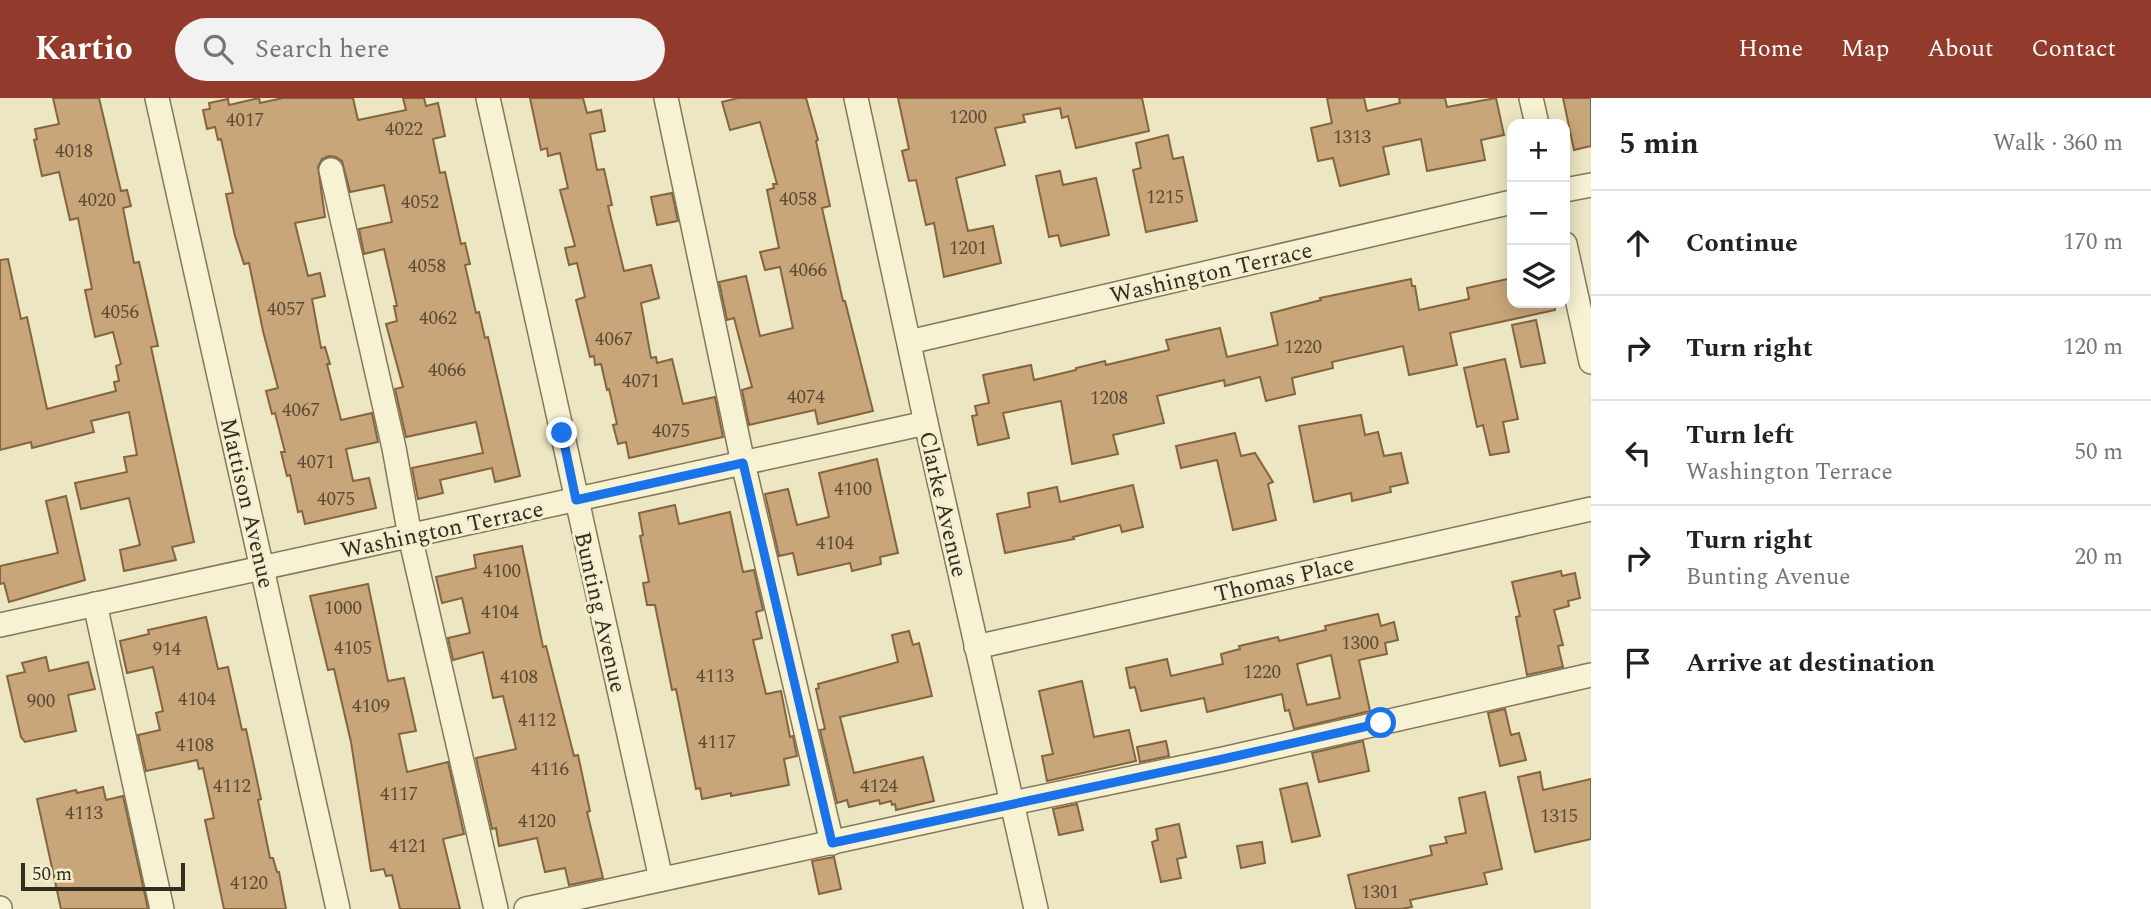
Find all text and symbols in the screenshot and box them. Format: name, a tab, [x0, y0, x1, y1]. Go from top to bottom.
search box	[175, 18, 665, 81]
text: Kartio	[35, 24, 133, 74]
text: Search here	[255, 29, 390, 69]
icon: search	[199, 30, 237, 68]
text: Home	[1738, 31, 1803, 67]
text: Map	[1841, 31, 1889, 67]
text: About	[1927, 31, 1993, 67]
text: Contact	[2031, 31, 2116, 67]
house number: 1200	[949, 103, 987, 132]
house number: 4017	[226, 106, 264, 135]
house number: 4022	[385, 115, 423, 144]
map controls	[1507, 119, 1570, 308]
button: +	[1507, 119, 1570, 182]
text: 5 min	[1619, 121, 1699, 167]
house number: 1313	[1333, 123, 1371, 152]
text: Walk · 360 m	[1993, 126, 2123, 161]
house number: 4018	[55, 137, 93, 166]
button: −	[1507, 182, 1570, 245]
house number: 1215	[1146, 183, 1184, 212]
house number: 4058	[779, 185, 817, 214]
house number: 4020	[78, 186, 116, 215]
house number: 4052	[401, 188, 439, 217]
text: Continue	[1686, 223, 1798, 263]
icon: ahead	[1619, 224, 1657, 262]
text: 170 m	[2063, 225, 2123, 260]
street label: Washington Terrace	[1107, 233, 1316, 314]
house number: 1201	[949, 234, 987, 263]
button: layers	[1507, 245, 1570, 308]
house number: 4058	[408, 252, 446, 281]
house number: 4066	[789, 256, 827, 285]
house number: 4057	[267, 295, 305, 324]
house number: 4056	[101, 298, 139, 327]
house number: 4062	[419, 304, 457, 333]
house number: 4067	[595, 325, 633, 354]
text: Turn right	[1686, 328, 1813, 368]
icon: right	[1619, 329, 1657, 367]
text: 120 m	[2063, 330, 2123, 365]
house number: 1220	[1284, 333, 1322, 362]
house number: 4066	[428, 356, 466, 385]
house number: 4071	[622, 367, 660, 396]
house number: 4074	[787, 383, 825, 412]
house number: 1208	[1090, 384, 1128, 413]
house number: 4067	[282, 396, 320, 425]
street label: Mattison Avenue	[210, 415, 283, 592]
text: Turn left	[1686, 415, 1794, 455]
route end	[546, 417, 577, 448]
house number: 4075	[652, 417, 690, 446]
street label: Clarke Avenue	[909, 428, 976, 581]
icon: left	[1619, 434, 1657, 472]
text: 50 m	[2074, 435, 2123, 470]
house number: 4071	[297, 448, 335, 477]
text: Washington Terrace	[1686, 455, 1893, 490]
house number: 4100	[834, 475, 872, 504]
house number: 4075	[317, 485, 355, 514]
street label: Washington Terrace	[338, 492, 547, 569]
text: Turn right	[1686, 520, 1813, 560]
street label: Bunting Avenue	[564, 528, 635, 696]
house number: 4104	[816, 529, 854, 558]
icon: right	[1619, 539, 1657, 577]
text: 20 m	[2074, 540, 2123, 575]
street label: Thomas Place	[1211, 546, 1358, 613]
house number: 4100	[483, 557, 521, 586]
text: Bunting Avenue	[1686, 560, 1850, 595]
house number: 1000	[324, 594, 362, 623]
house number: 4104	[481, 598, 519, 627]
house number: 1300	[1341, 629, 1379, 658]
house number: 4105	[334, 634, 372, 663]
house number: 914	[153, 635, 182, 664]
text: Arrive at destination	[1686, 643, 1935, 683]
icon: arrive	[1619, 644, 1657, 682]
house number: 1220	[1243, 658, 1281, 687]
house number: 4113	[696, 662, 734, 691]
house number: 4108	[500, 663, 538, 692]
house number: 4104	[178, 685, 216, 714]
house number: 900	[27, 687, 55, 716]
house number: 4109	[352, 692, 390, 721]
house number: 4112	[518, 706, 556, 735]
route start	[1365, 707, 1396, 738]
house number: 4117	[698, 728, 736, 757]
house number: 4108	[176, 731, 214, 760]
house number: 4116	[531, 755, 569, 784]
house number: 4112	[213, 772, 251, 801]
house number: 4124	[860, 772, 898, 801]
house number: 4117	[380, 780, 418, 809]
house number: 4113	[65, 799, 103, 828]
house number: 1315	[1540, 802, 1578, 831]
house number: 4120	[518, 807, 556, 836]
house number: 4121	[389, 832, 427, 861]
scale bar	[21, 860, 186, 892]
text: 50 m	[32, 860, 72, 889]
house number: 4120	[230, 869, 268, 898]
house number: 1301	[1361, 878, 1399, 907]

